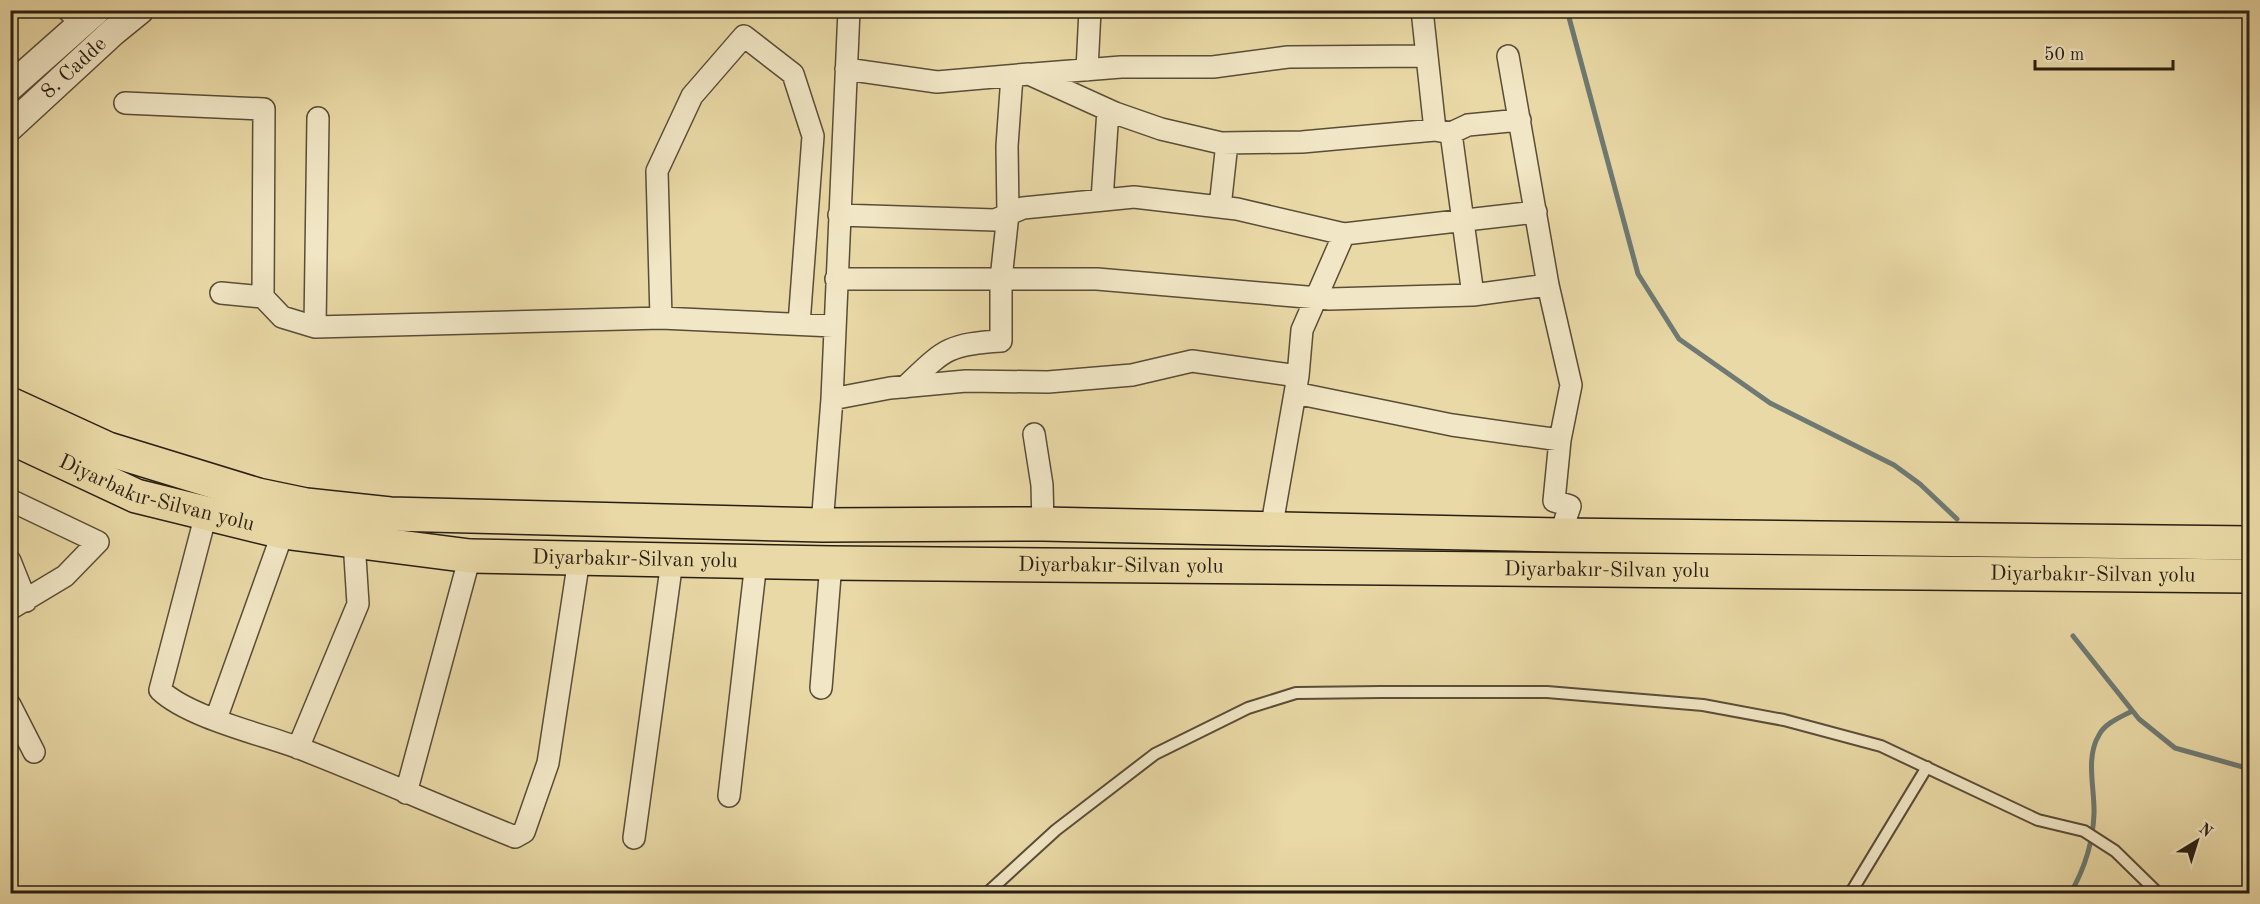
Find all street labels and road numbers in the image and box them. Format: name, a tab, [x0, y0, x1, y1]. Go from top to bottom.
street label: 8. Cadde	[37, 33, 110, 103]
street label: Diyarbakır-Silvan yolu	[56, 451, 257, 535]
street label: Diyarbakır-Silvan yolu	[532, 547, 738, 572]
street label: Diyarbakır-Silvan yolu	[1018, 554, 1224, 577]
street label: Diyarbakır-Silvan yolu	[1504, 559, 1710, 582]
street label: Diyarbakır-Silvan yolu	[1990, 563, 2196, 586]

